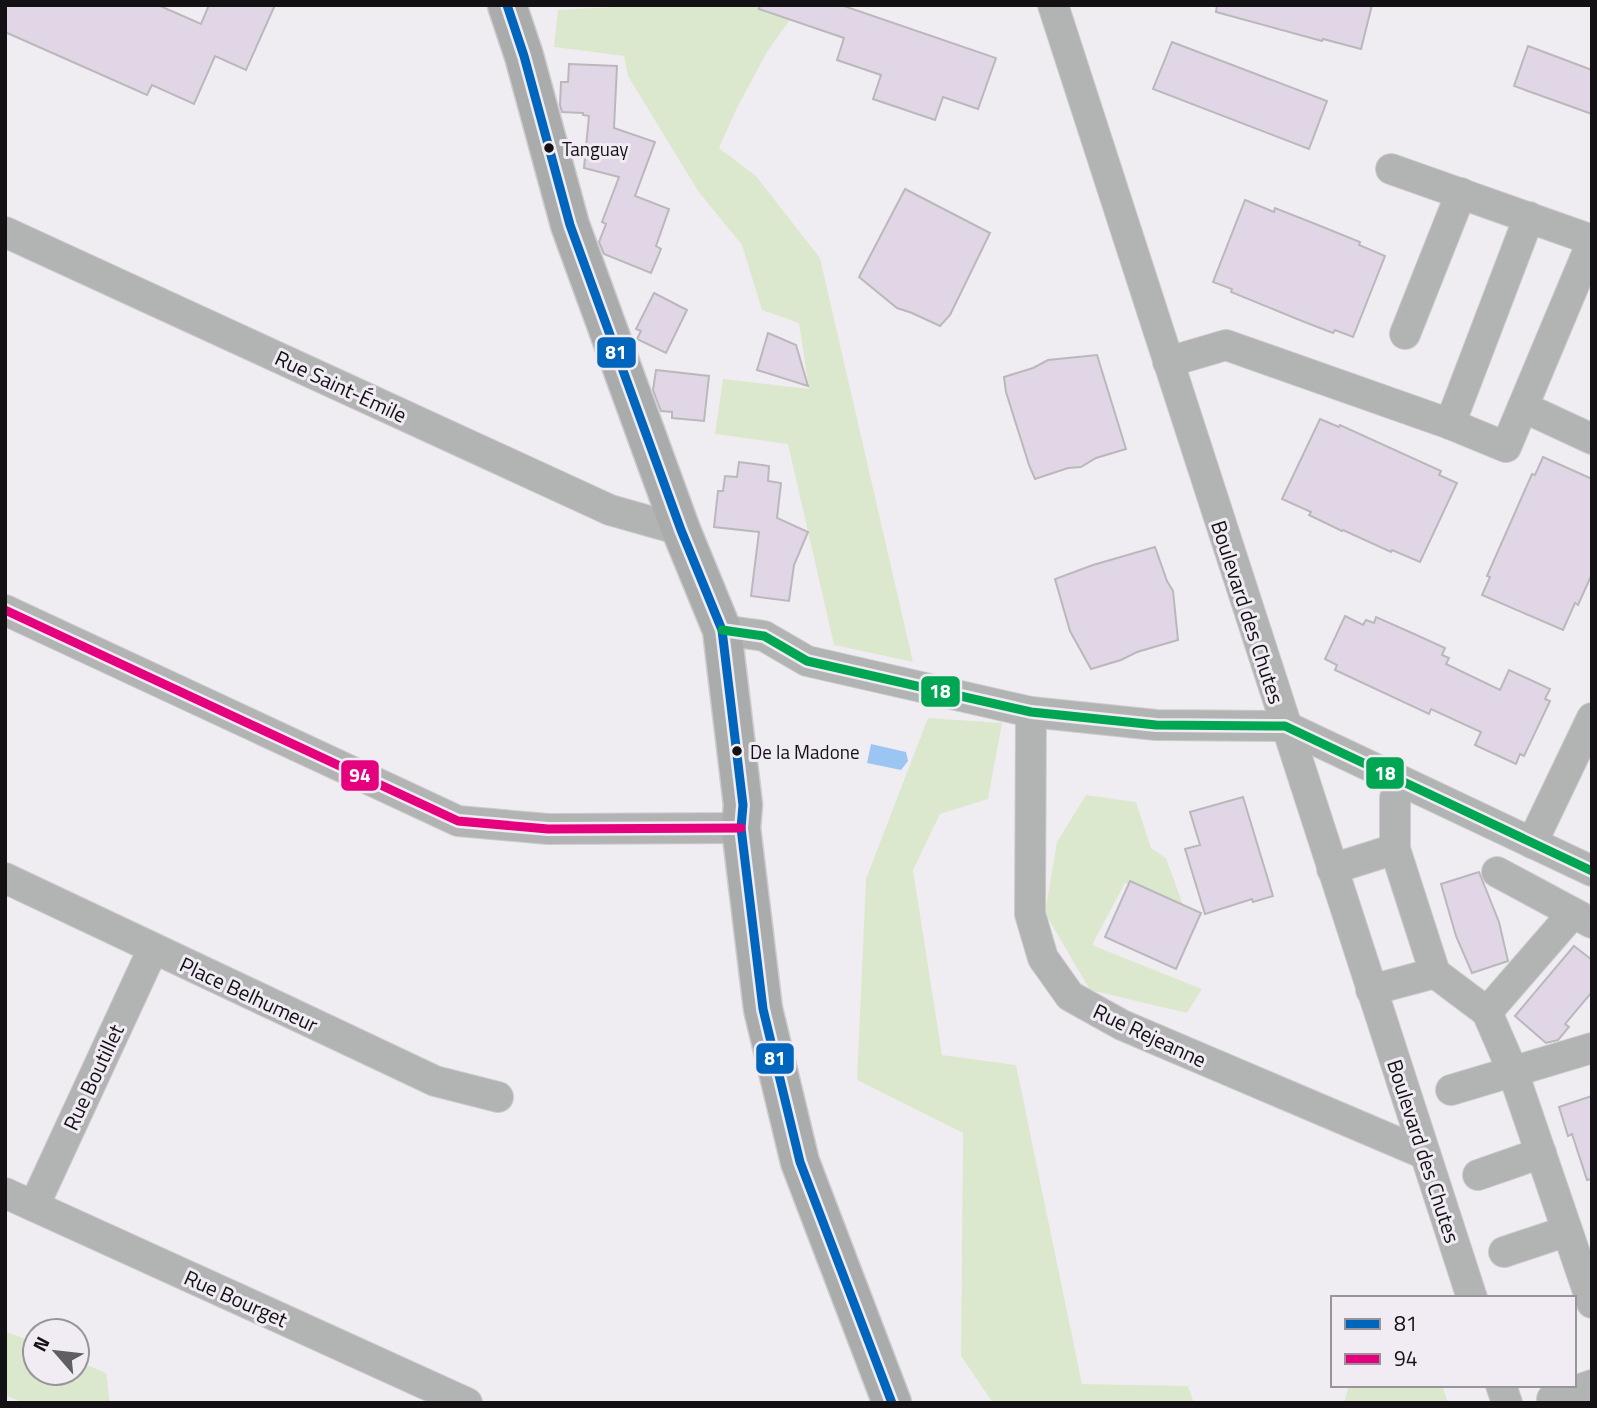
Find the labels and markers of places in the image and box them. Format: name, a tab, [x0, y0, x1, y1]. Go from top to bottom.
place label: Tanguay	[562, 134, 628, 163]
marker: Tanguay	[542, 141, 556, 155]
place label: De la Madone	[750, 737, 859, 766]
marker: De la Madone	[730, 744, 744, 758]

